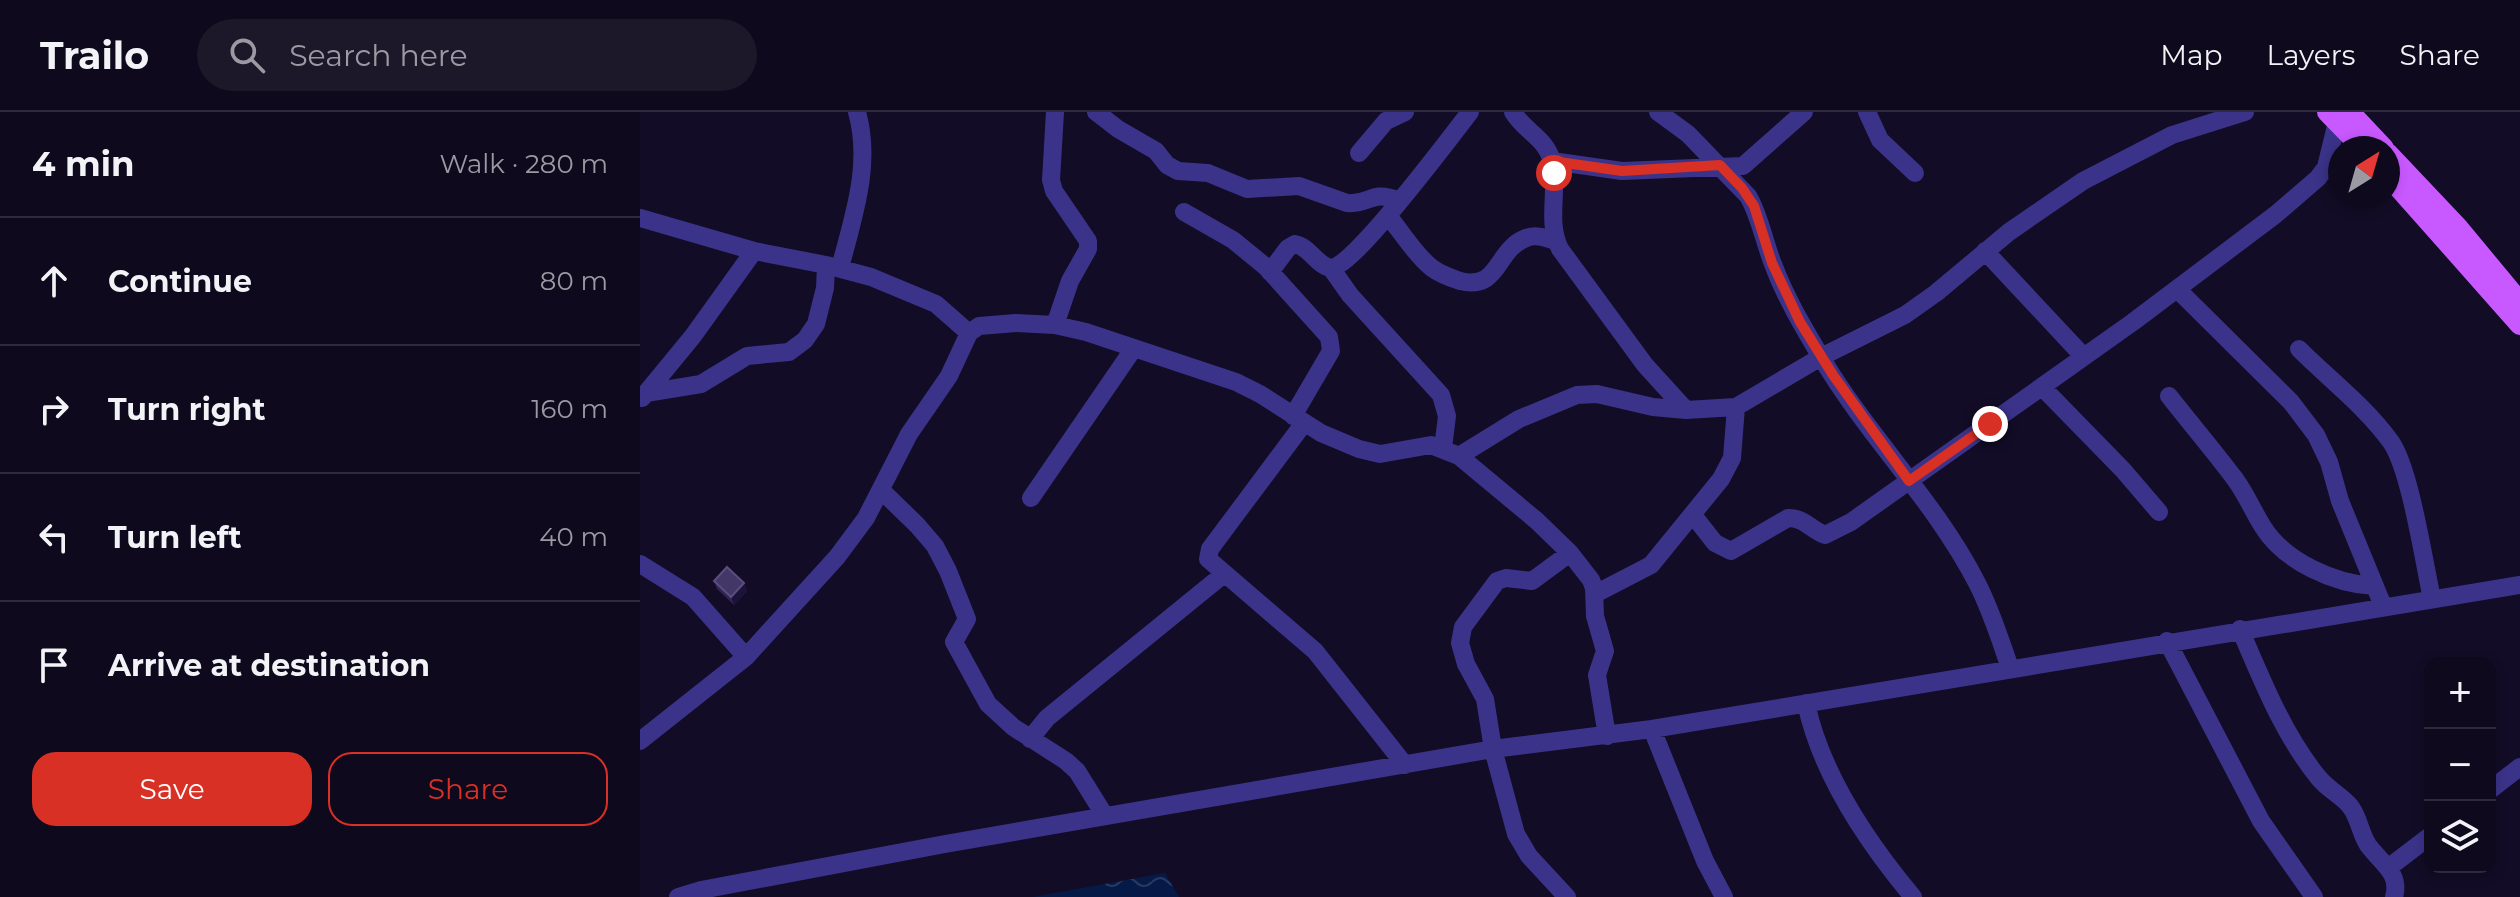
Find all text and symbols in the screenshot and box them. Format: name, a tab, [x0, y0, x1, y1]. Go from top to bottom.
search box	[197, 19, 757, 91]
text: Trailo	[40, 32, 149, 79]
icon: search	[225, 33, 269, 77]
text: Search here	[289, 37, 468, 74]
text: Map	[2160, 38, 2223, 72]
text: Layers	[2267, 38, 2356, 72]
text: Share	[2400, 38, 2480, 72]
north arrow	[2328, 136, 2400, 208]
text: 4 min	[32, 143, 134, 185]
text: Walk · 280 m	[440, 148, 608, 180]
route start	[1536, 155, 1572, 191]
icon: ahead	[32, 259, 76, 303]
text: Continue	[108, 263, 252, 300]
text: 80 m	[540, 265, 608, 297]
icon: right	[32, 387, 76, 431]
text: Turn right	[108, 391, 265, 428]
text: 160 m	[531, 393, 608, 425]
route end	[1972, 406, 2008, 442]
icon: left	[32, 515, 76, 559]
text: Turn left	[108, 519, 241, 556]
text: 40 m	[539, 521, 608, 553]
icon: arrive	[32, 643, 76, 687]
text: Arrive at destination	[108, 647, 430, 684]
map controls	[2424, 657, 2496, 873]
button: +	[2424, 657, 2496, 729]
button: −	[2424, 729, 2496, 801]
button: Save	[32, 752, 312, 826]
button: Share	[328, 752, 608, 826]
button: layers	[2424, 801, 2496, 873]

